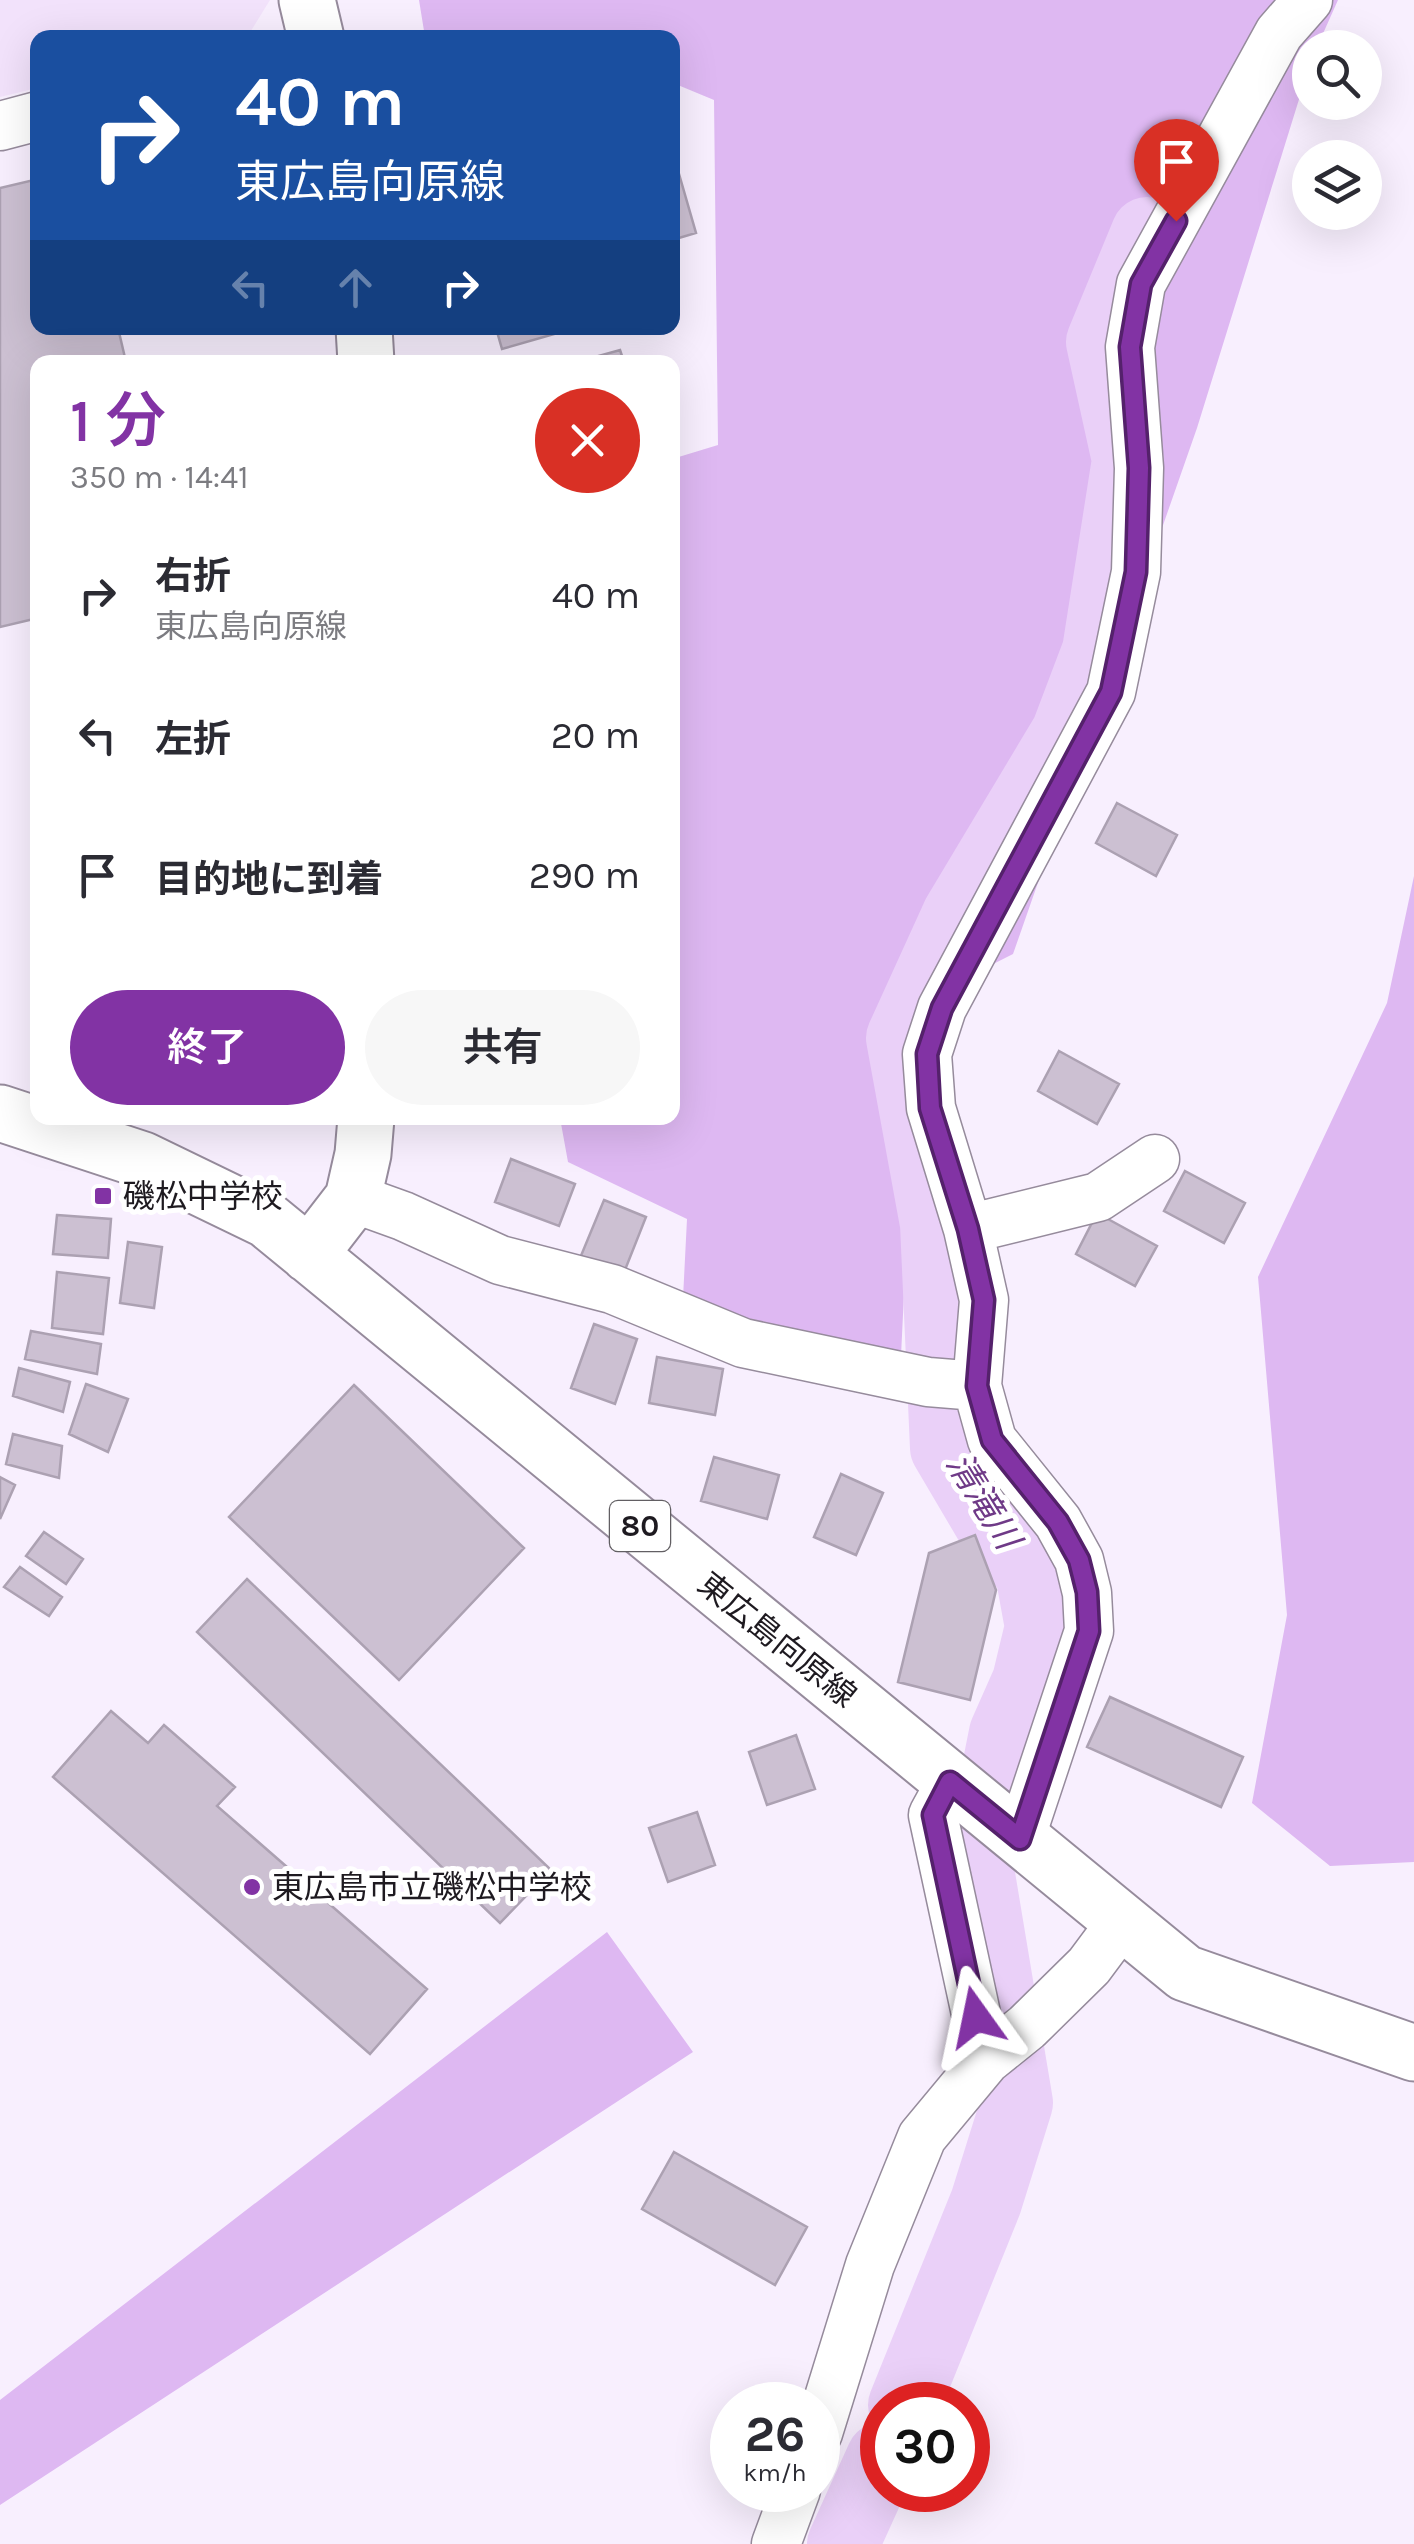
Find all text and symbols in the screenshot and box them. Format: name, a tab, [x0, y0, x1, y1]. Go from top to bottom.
map controls	[1292, 30, 1382, 230]
button: search	[1292, 30, 1382, 120]
text: 40 m	[235, 61, 405, 143]
icon: right	[70, 70, 200, 200]
pin	[1134, 119, 1219, 222]
icon: arrive	[1149, 134, 1204, 189]
button: layers	[1292, 140, 1382, 230]
text: 東広島向原線	[235, 156, 505, 208]
icon: left	[223, 260, 278, 315]
icon: ahead	[328, 260, 383, 315]
icon: right	[433, 260, 488, 315]
text: 1 分	[70, 386, 166, 456]
button: close	[535, 388, 640, 493]
text: 350 m · 14:41	[70, 459, 249, 496]
text: 右折	[155, 554, 231, 599]
icon: right	[70, 568, 125, 623]
text: 40 m	[552, 573, 640, 618]
text: 東広島向原線	[155, 608, 347, 645]
icon: left	[70, 708, 125, 763]
text: 20 m	[551, 713, 640, 758]
text: 左折	[155, 717, 231, 762]
icon: arrive	[70, 848, 125, 903]
text: 290 m	[529, 853, 640, 898]
text: 目的地に到着	[155, 857, 383, 902]
button: 終了	[70, 990, 345, 1105]
button: 共有	[365, 990, 640, 1105]
place label: 磯松中学校	[123, 1178, 283, 1215]
marker: 磯松中学校	[92, 1185, 114, 1207]
water label: 清滝川	[938, 1446, 1030, 1560]
road number: 80	[610, 1501, 670, 1551]
street label: 東広島向原線	[691, 1565, 863, 1715]
place label: 東広島市立磯松中学校	[272, 1869, 592, 1906]
marker: 東広島市立磯松中学校	[241, 1876, 263, 1898]
position arrow	[924, 1965, 1028, 2069]
speed limit sign: 30	[860, 2382, 990, 2512]
text: 26	[745, 2405, 805, 2464]
text: km/h	[743, 2458, 807, 2487]

